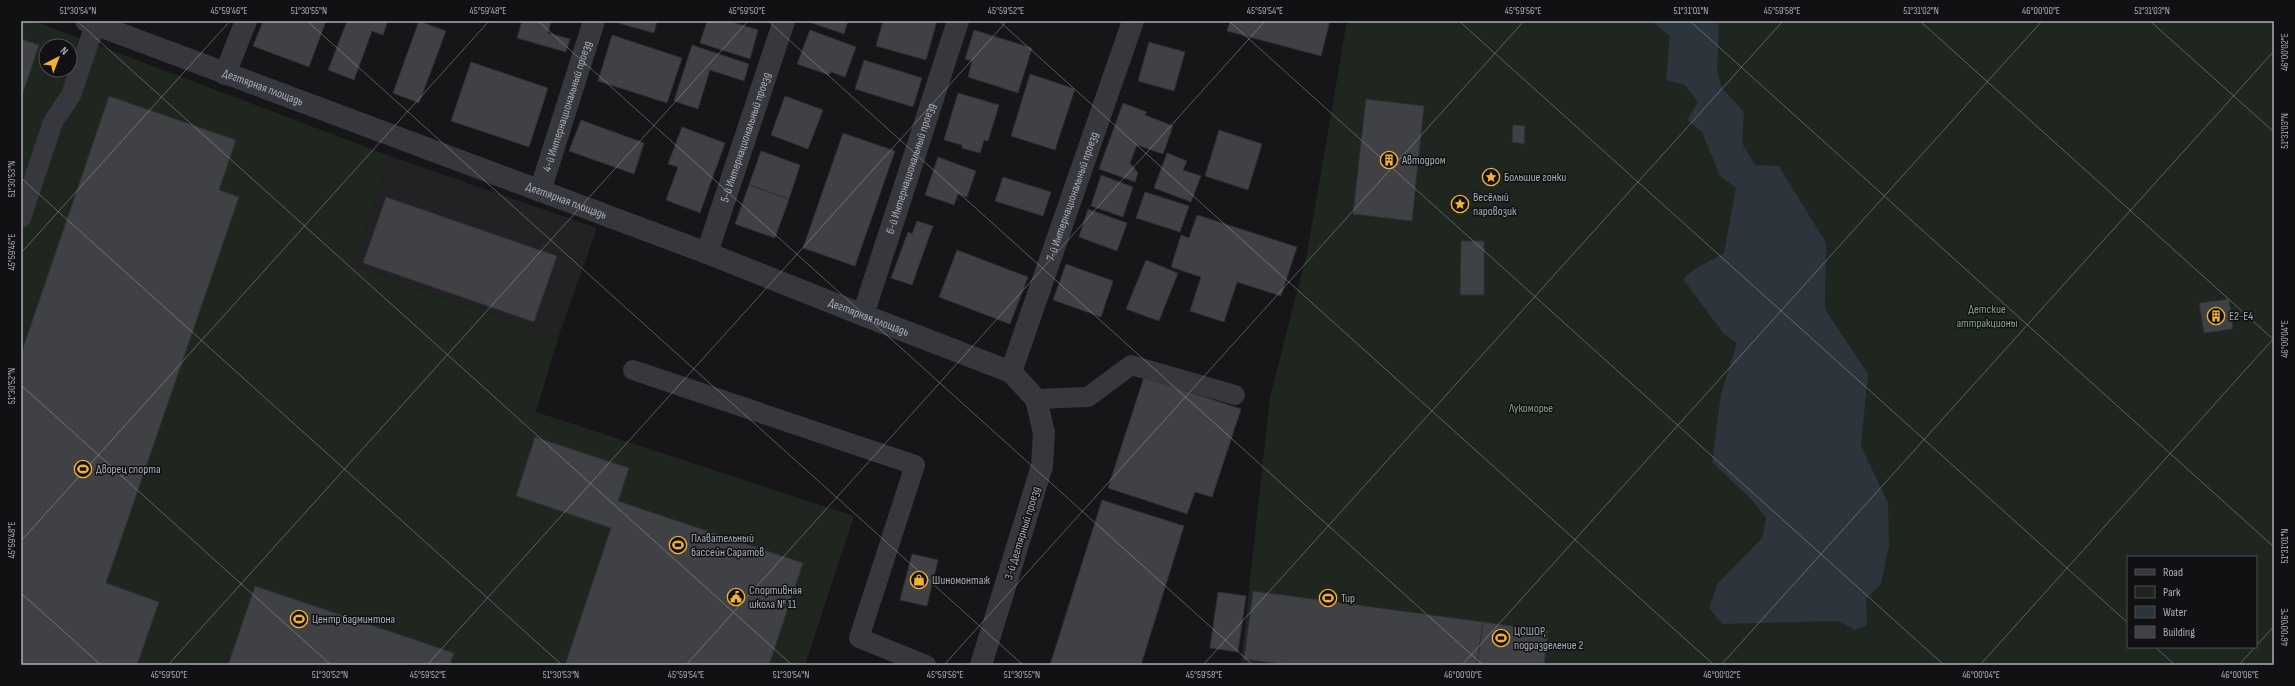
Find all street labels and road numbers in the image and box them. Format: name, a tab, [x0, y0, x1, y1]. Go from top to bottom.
street label: 4-й Интернациональный проезд	[540, 39, 595, 174]
street label: Дегтярная площадь	[220, 66, 306, 110]
street label: 5-й Интернациональный проезд	[717, 70, 774, 204]
street label: 6-й Интернациональный проезд	[883, 101, 939, 236]
street label: 7-й Интернациональный проезд	[1043, 130, 1102, 263]
street label: Дегтярная площадь	[524, 179, 609, 223]
street label: Дегтярная площадь	[826, 295, 911, 340]
street label: 3-й Дегтярный проезд	[1001, 485, 1044, 582]

